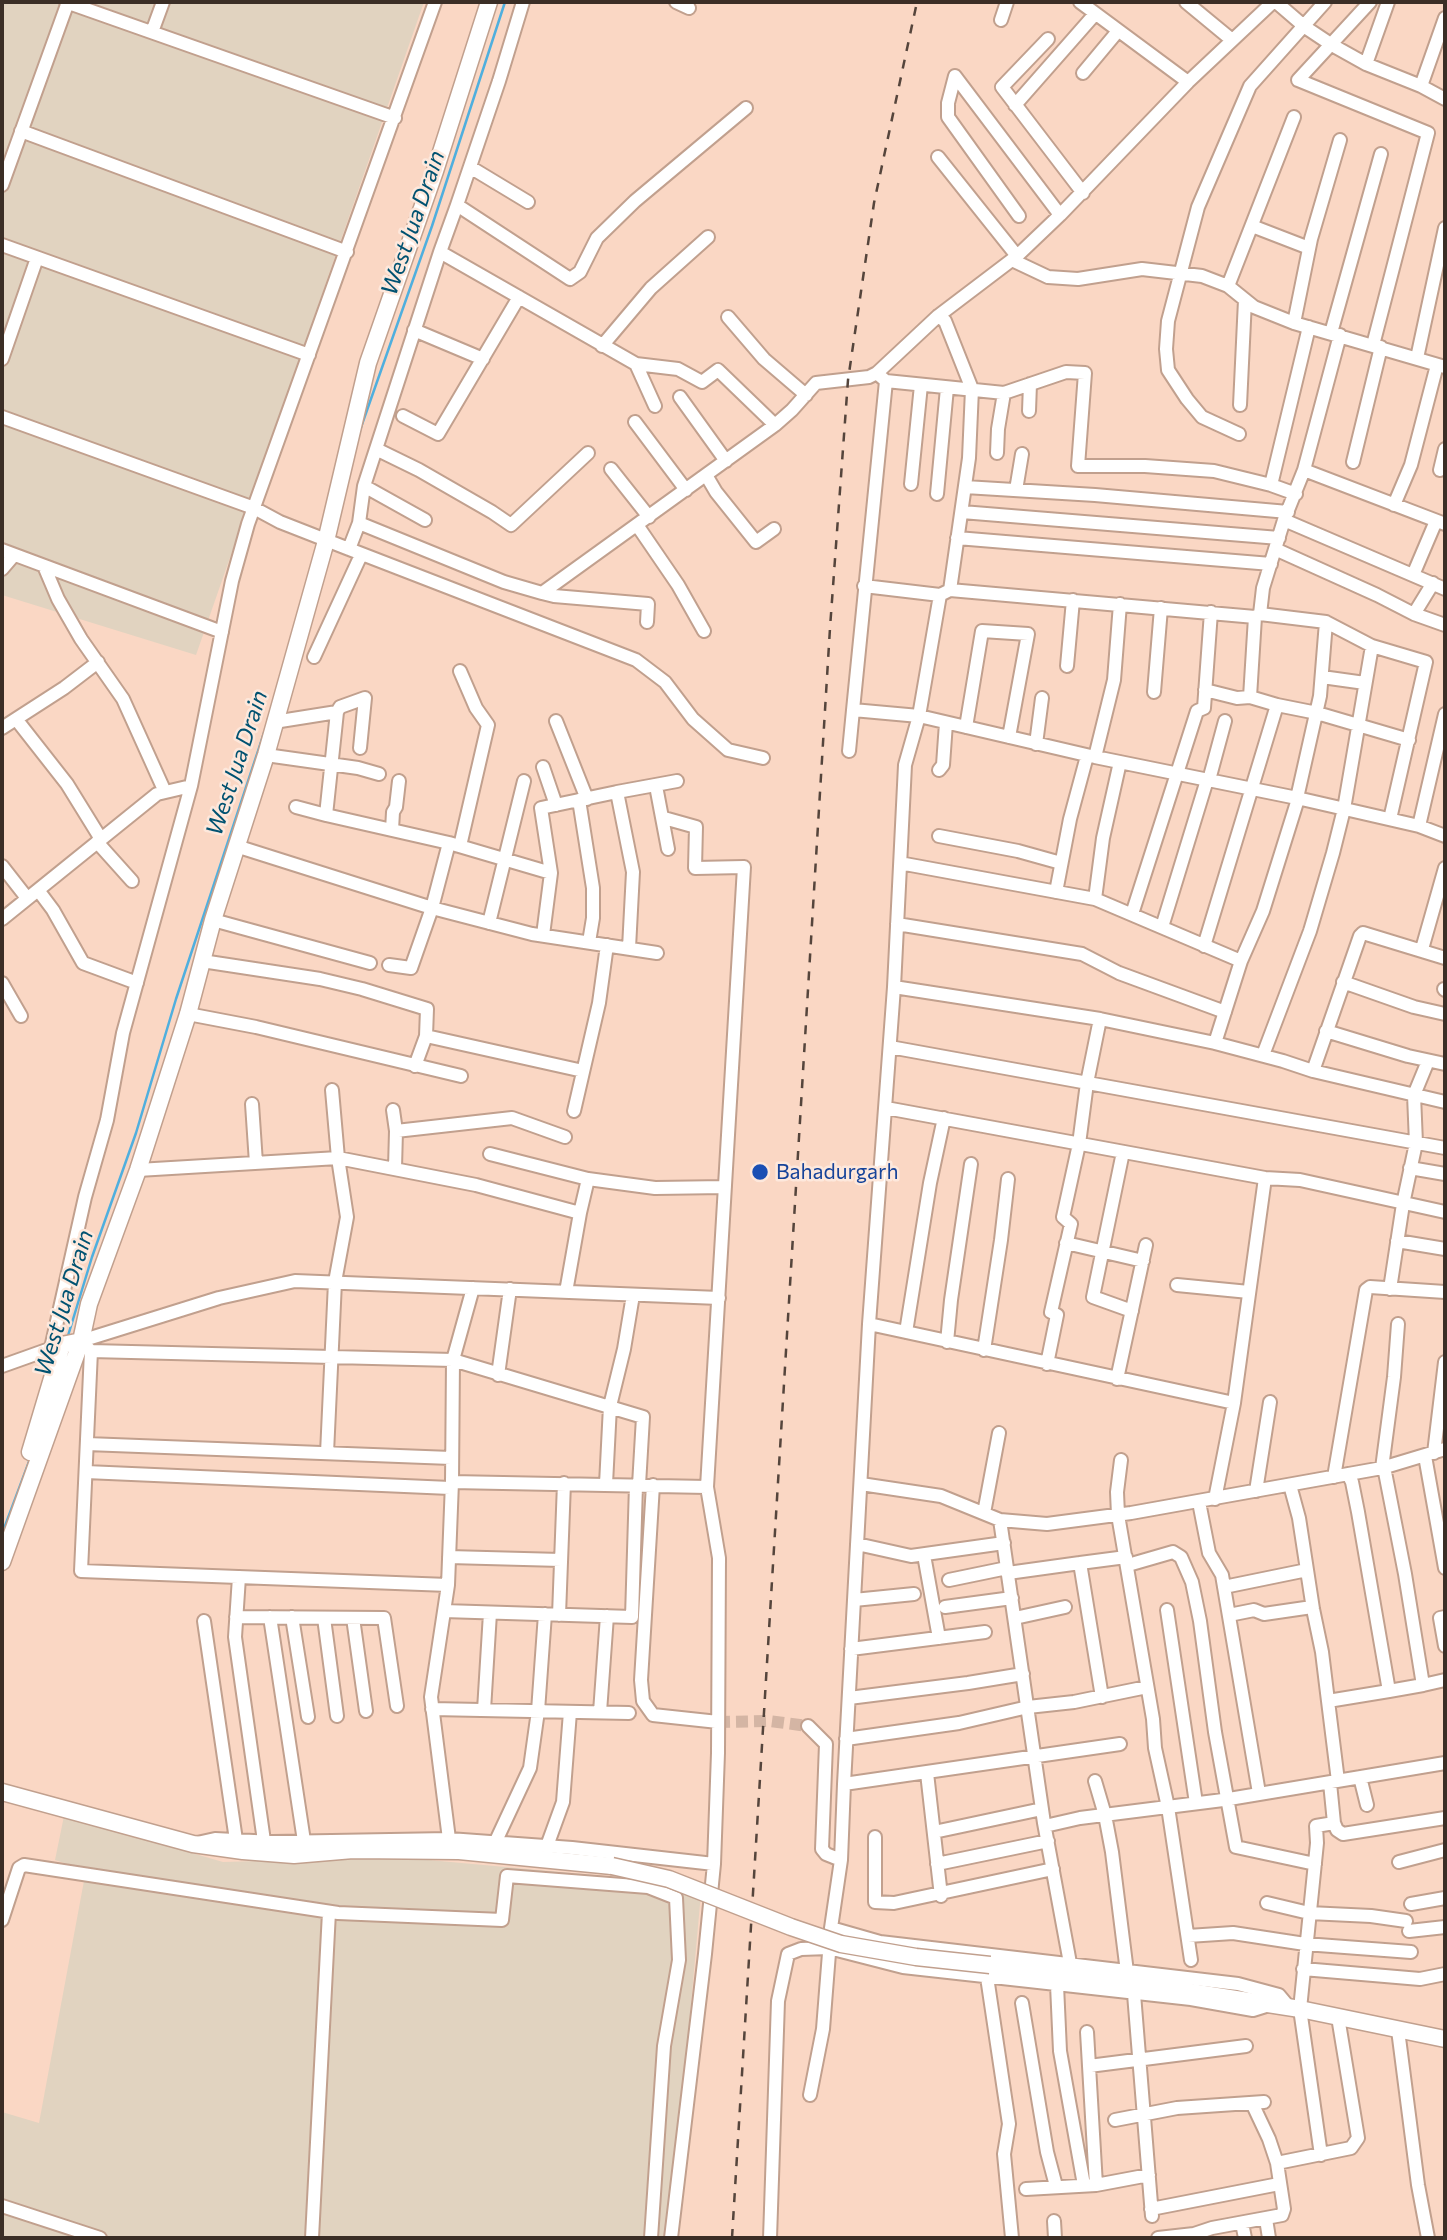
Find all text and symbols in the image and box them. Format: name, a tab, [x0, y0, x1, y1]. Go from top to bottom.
water label: West Jua Drain	[375, 147, 451, 299]
water label: West Jua Drain	[200, 687, 274, 839]
place label: Bahadurgarh	[776, 1159, 898, 1185]
marker: Bahadurgarh	[750, 1162, 770, 1182]
water label: West Jua Drain	[29, 1227, 99, 1379]

